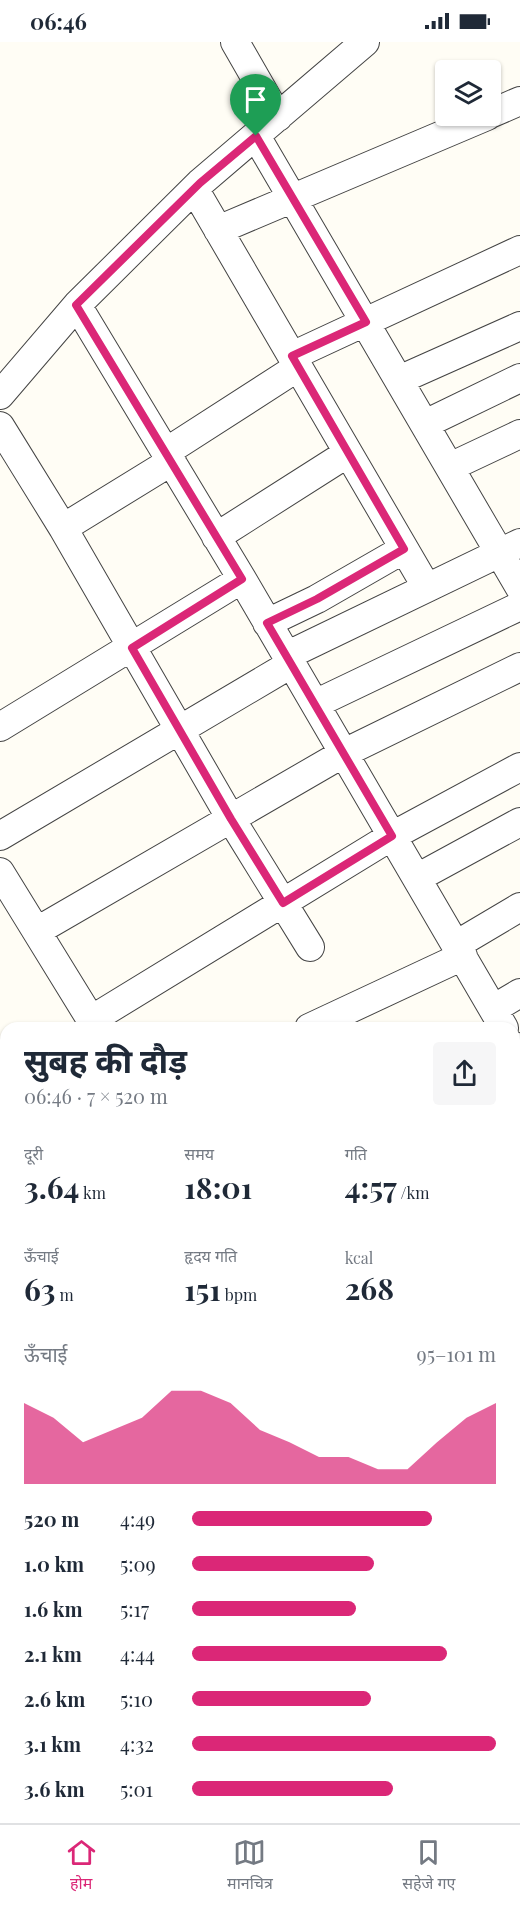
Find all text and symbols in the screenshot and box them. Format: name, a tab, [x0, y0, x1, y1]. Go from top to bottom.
text: 06:46	[30, 6, 87, 36]
map controls	[435, 60, 501, 126]
button: layers	[435, 60, 501, 126]
pin	[230, 74, 281, 136]
icon: arrive	[239, 83, 272, 116]
text: सुबह की दौड़	[24, 1037, 187, 1081]
button: share	[433, 1042, 496, 1105]
text: 06:46 · 7 × 520 m	[24, 1082, 168, 1109]
text: दूरी	[24, 1143, 43, 1164]
text: समय	[184, 1143, 214, 1164]
text: गति	[345, 1143, 367, 1164]
text: 3.64	[24, 1167, 79, 1207]
text: 18:01	[184, 1167, 252, 1207]
text: 4:57	[345, 1167, 397, 1207]
text: km	[79, 1182, 106, 1203]
text: /km	[397, 1182, 430, 1203]
text: ऊँचाई	[24, 1245, 59, 1266]
text: हृदय गति	[184, 1245, 237, 1266]
text: kcal	[345, 1247, 373, 1268]
text: 268	[345, 1268, 394, 1308]
text: 63	[24, 1269, 55, 1309]
text: 151	[184, 1269, 221, 1309]
text: m	[55, 1284, 74, 1305]
text: bpm	[221, 1284, 257, 1305]
text: ऊँचाई	[24, 1340, 67, 1367]
text: 95–101 m	[417, 1340, 496, 1367]
text: 520 m	[24, 1505, 79, 1532]
text: 4:49	[120, 1505, 155, 1532]
text: 1.0 km	[24, 1550, 84, 1577]
text: 5:09	[120, 1550, 156, 1577]
text: 1.6 km	[24, 1595, 83, 1622]
text: 5:17	[120, 1595, 149, 1622]
text: 2.1 km	[24, 1640, 82, 1667]
text: 4:44	[120, 1640, 155, 1667]
text: 2.6 km	[24, 1685, 85, 1712]
text: 5:10	[120, 1685, 153, 1712]
text: 3.1 km	[24, 1730, 81, 1757]
text: 4:32	[120, 1730, 154, 1757]
text: 3.6 km	[24, 1775, 85, 1802]
text: 5:01	[120, 1775, 153, 1802]
tab: होम	[65, 1836, 98, 1896]
tab: मानचित्र	[227, 1836, 273, 1896]
tab: सहेजे गए	[402, 1836, 455, 1896]

